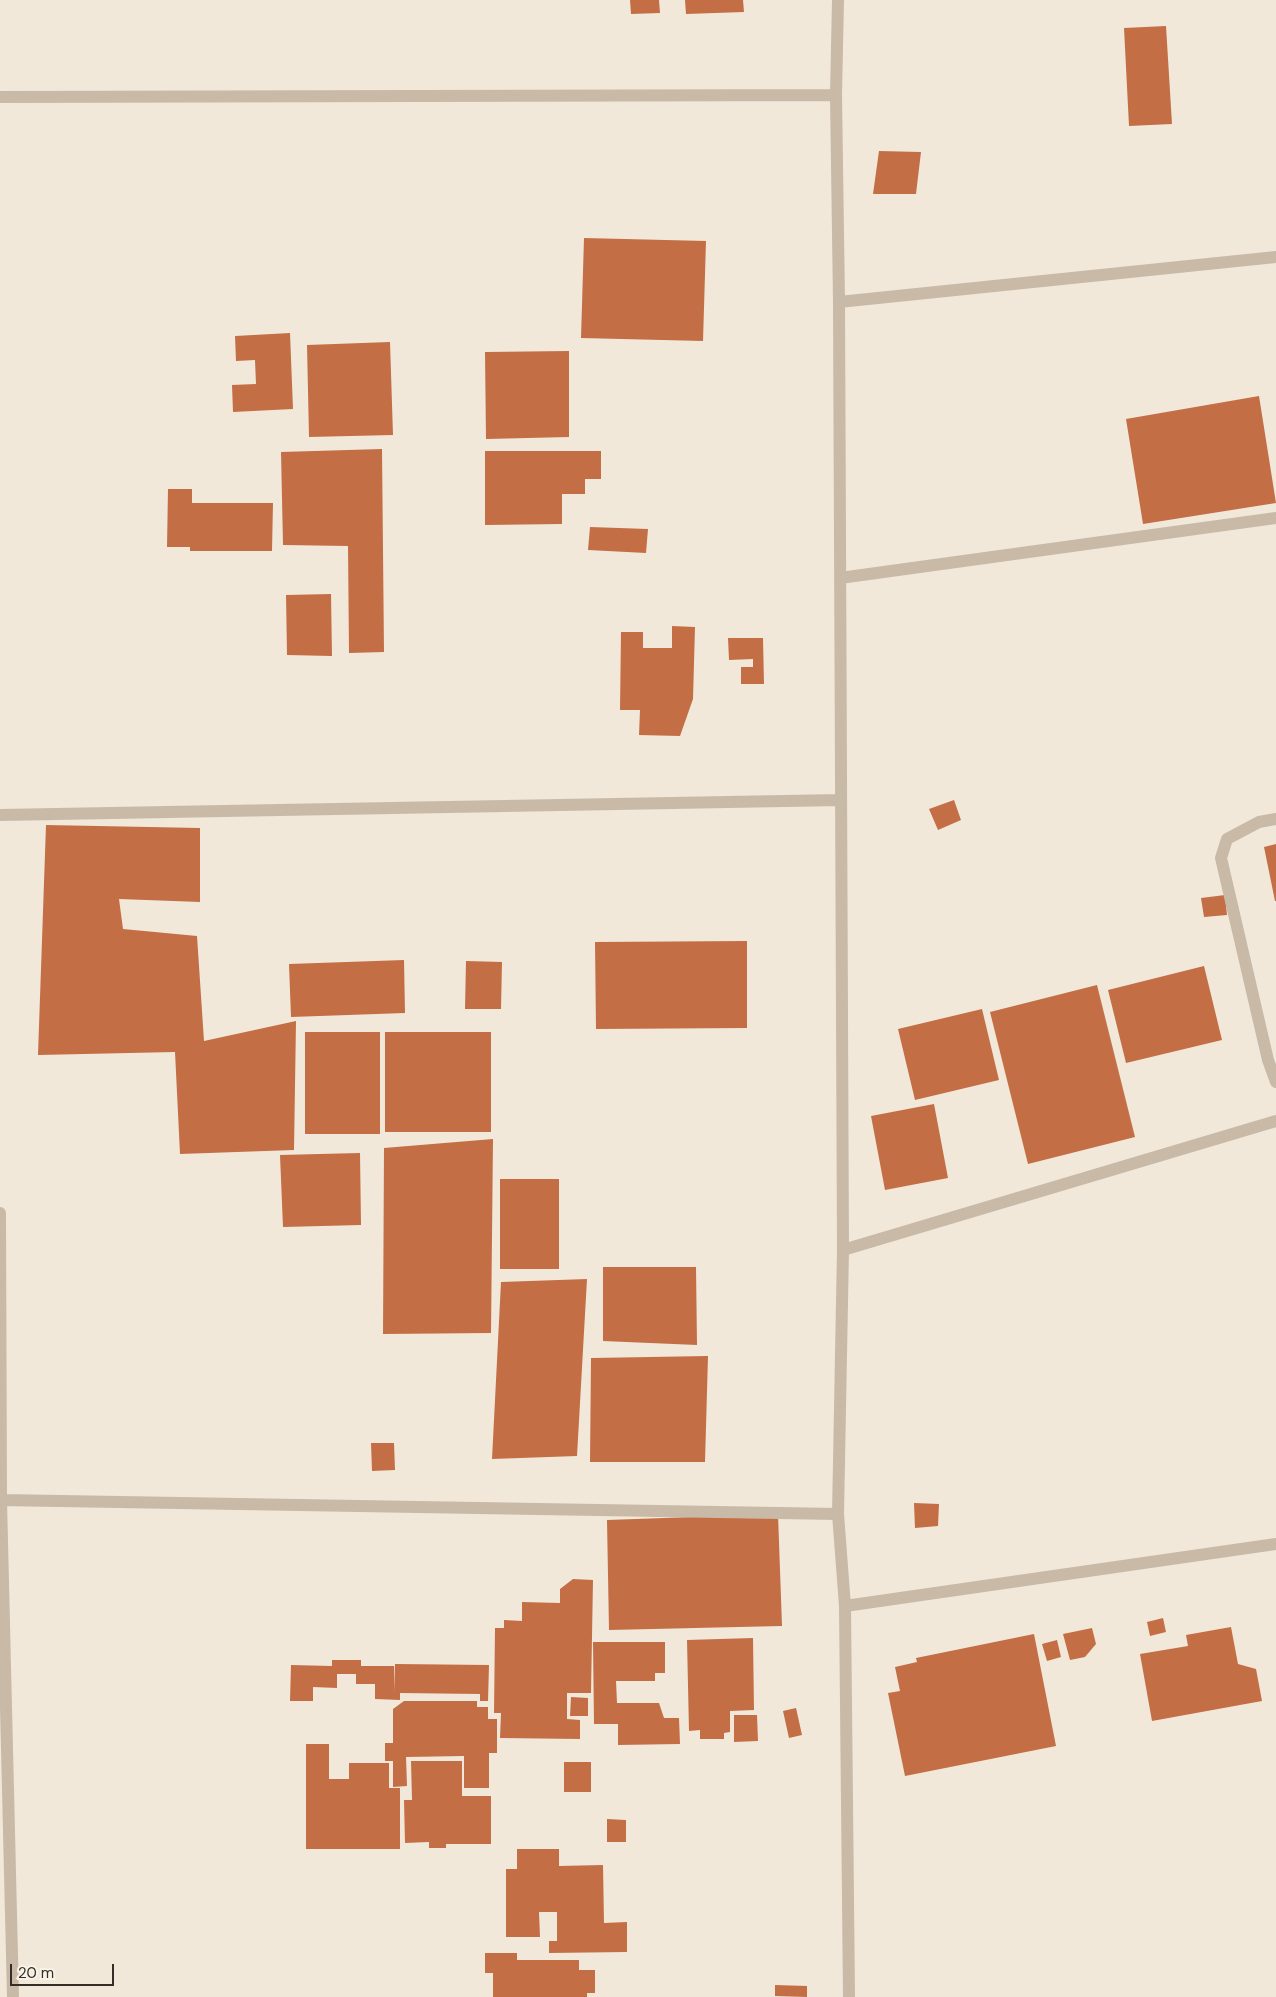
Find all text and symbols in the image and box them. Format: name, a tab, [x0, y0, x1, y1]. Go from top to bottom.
scale bar	[12, 1954, 116, 1986]
text: 20 m	[18, 1963, 54, 1983]

